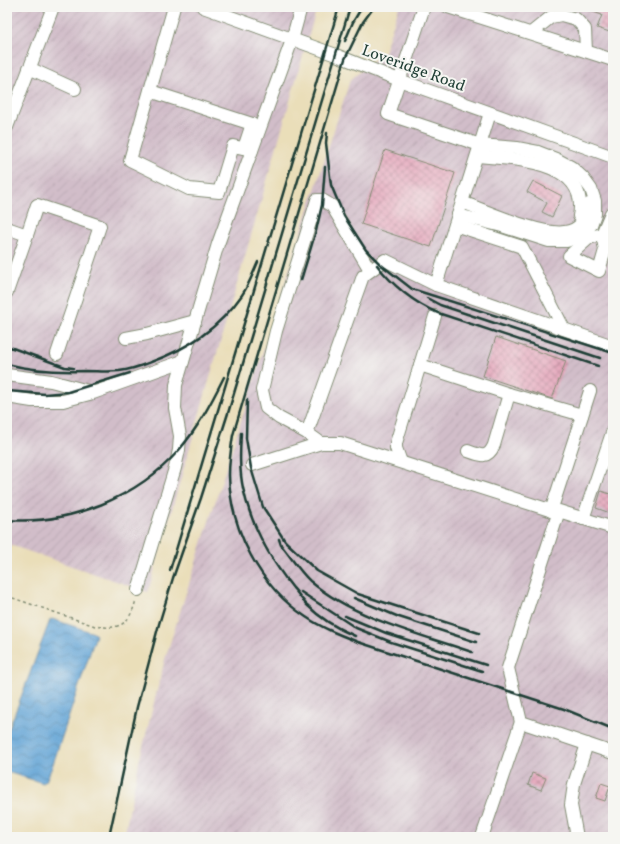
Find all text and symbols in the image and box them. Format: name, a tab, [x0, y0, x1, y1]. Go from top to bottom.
street label: Loveridge Road	[358, 40, 468, 98]

